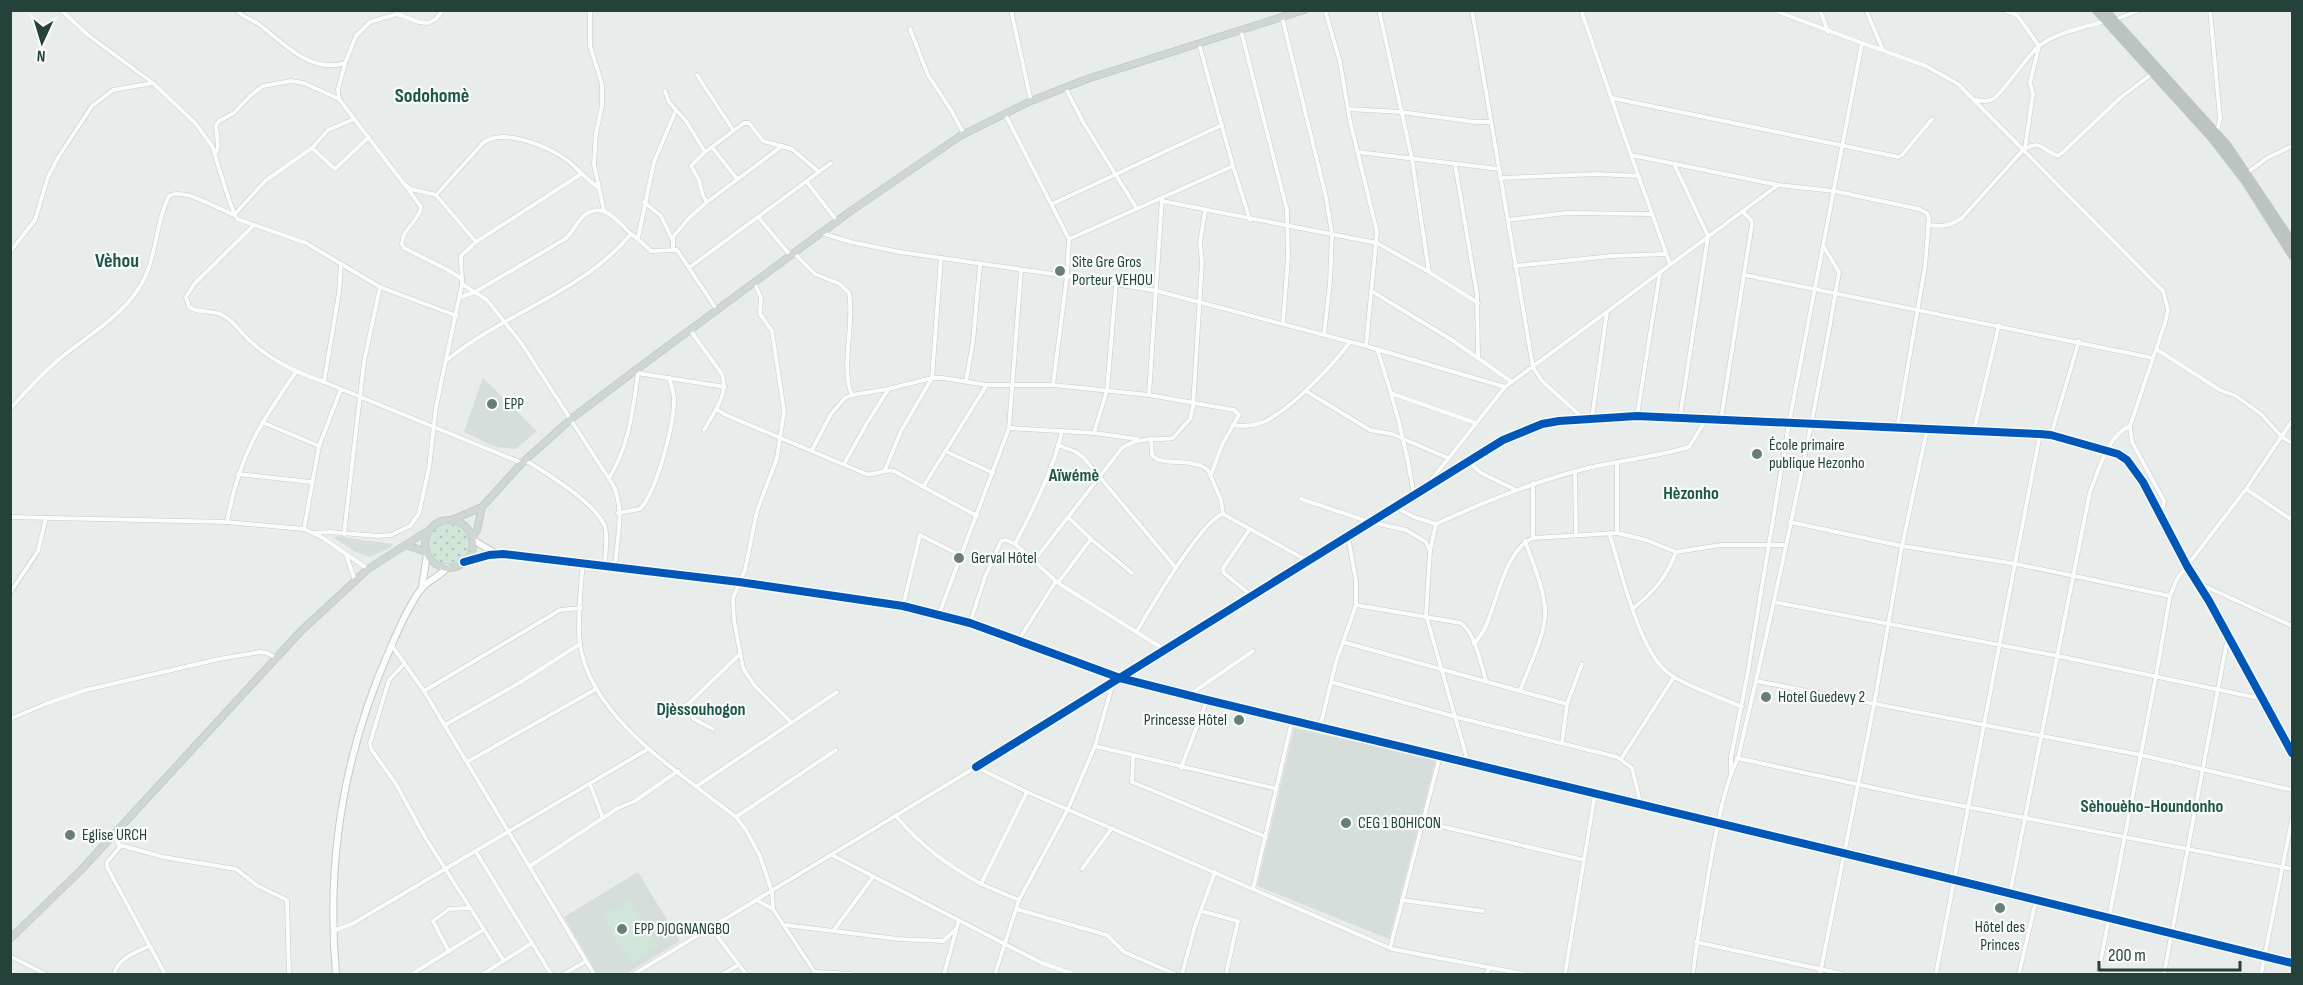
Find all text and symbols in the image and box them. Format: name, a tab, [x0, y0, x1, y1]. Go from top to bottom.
north arrow	[12, 12, 72, 72]
text: N	[36, 46, 46, 65]
district label: Sodohomè	[395, 84, 469, 108]
district label: Vèhou	[95, 249, 139, 273]
place label: Site Gre Gros Porteur VEHOU	[1072, 253, 1153, 290]
marker: Site Gre Gros Porteur VEHOU	[1053, 264, 1067, 278]
place label: EPP	[504, 395, 524, 414]
marker: EPP	[485, 397, 499, 411]
place label: École primaire publique Hezonho	[1769, 436, 1865, 473]
marker: École primaire publique Hezonho	[1750, 447, 1764, 461]
district label: Aïwémè	[1048, 465, 1099, 486]
district label: Hèzonho	[1663, 483, 1719, 504]
place label: Gerval Hôtel	[971, 549, 1037, 568]
marker: Gerval Hôtel	[952, 551, 966, 565]
place label: Hotel Guedevy 2	[1778, 688, 1865, 707]
marker: Hotel Guedevy 2	[1759, 690, 1773, 704]
district label: Djèssouhogon	[656, 699, 746, 720]
place label: Princesse Hôtel	[1144, 711, 1227, 730]
marker: Princesse Hôtel	[1232, 713, 1246, 727]
district label: Sèhouèho-Houndonho	[2081, 796, 2224, 817]
place label: CEG 1 BOHICON	[1358, 814, 1441, 833]
marker: CEG 1 BOHICON	[1339, 816, 1353, 830]
place label: Eglise URCH	[82, 826, 147, 845]
marker: Eglise URCH	[63, 828, 77, 842]
marker: Hôtel des Princes	[1993, 901, 2007, 915]
place label: Hôtel des Princes	[1975, 918, 2025, 955]
place label: EPP DJOGNANGBO	[634, 920, 730, 939]
marker: EPP DJOGNANGBO	[615, 922, 629, 936]
scale bar	[2099, 934, 2240, 972]
text: 200 m	[2108, 945, 2146, 966]

